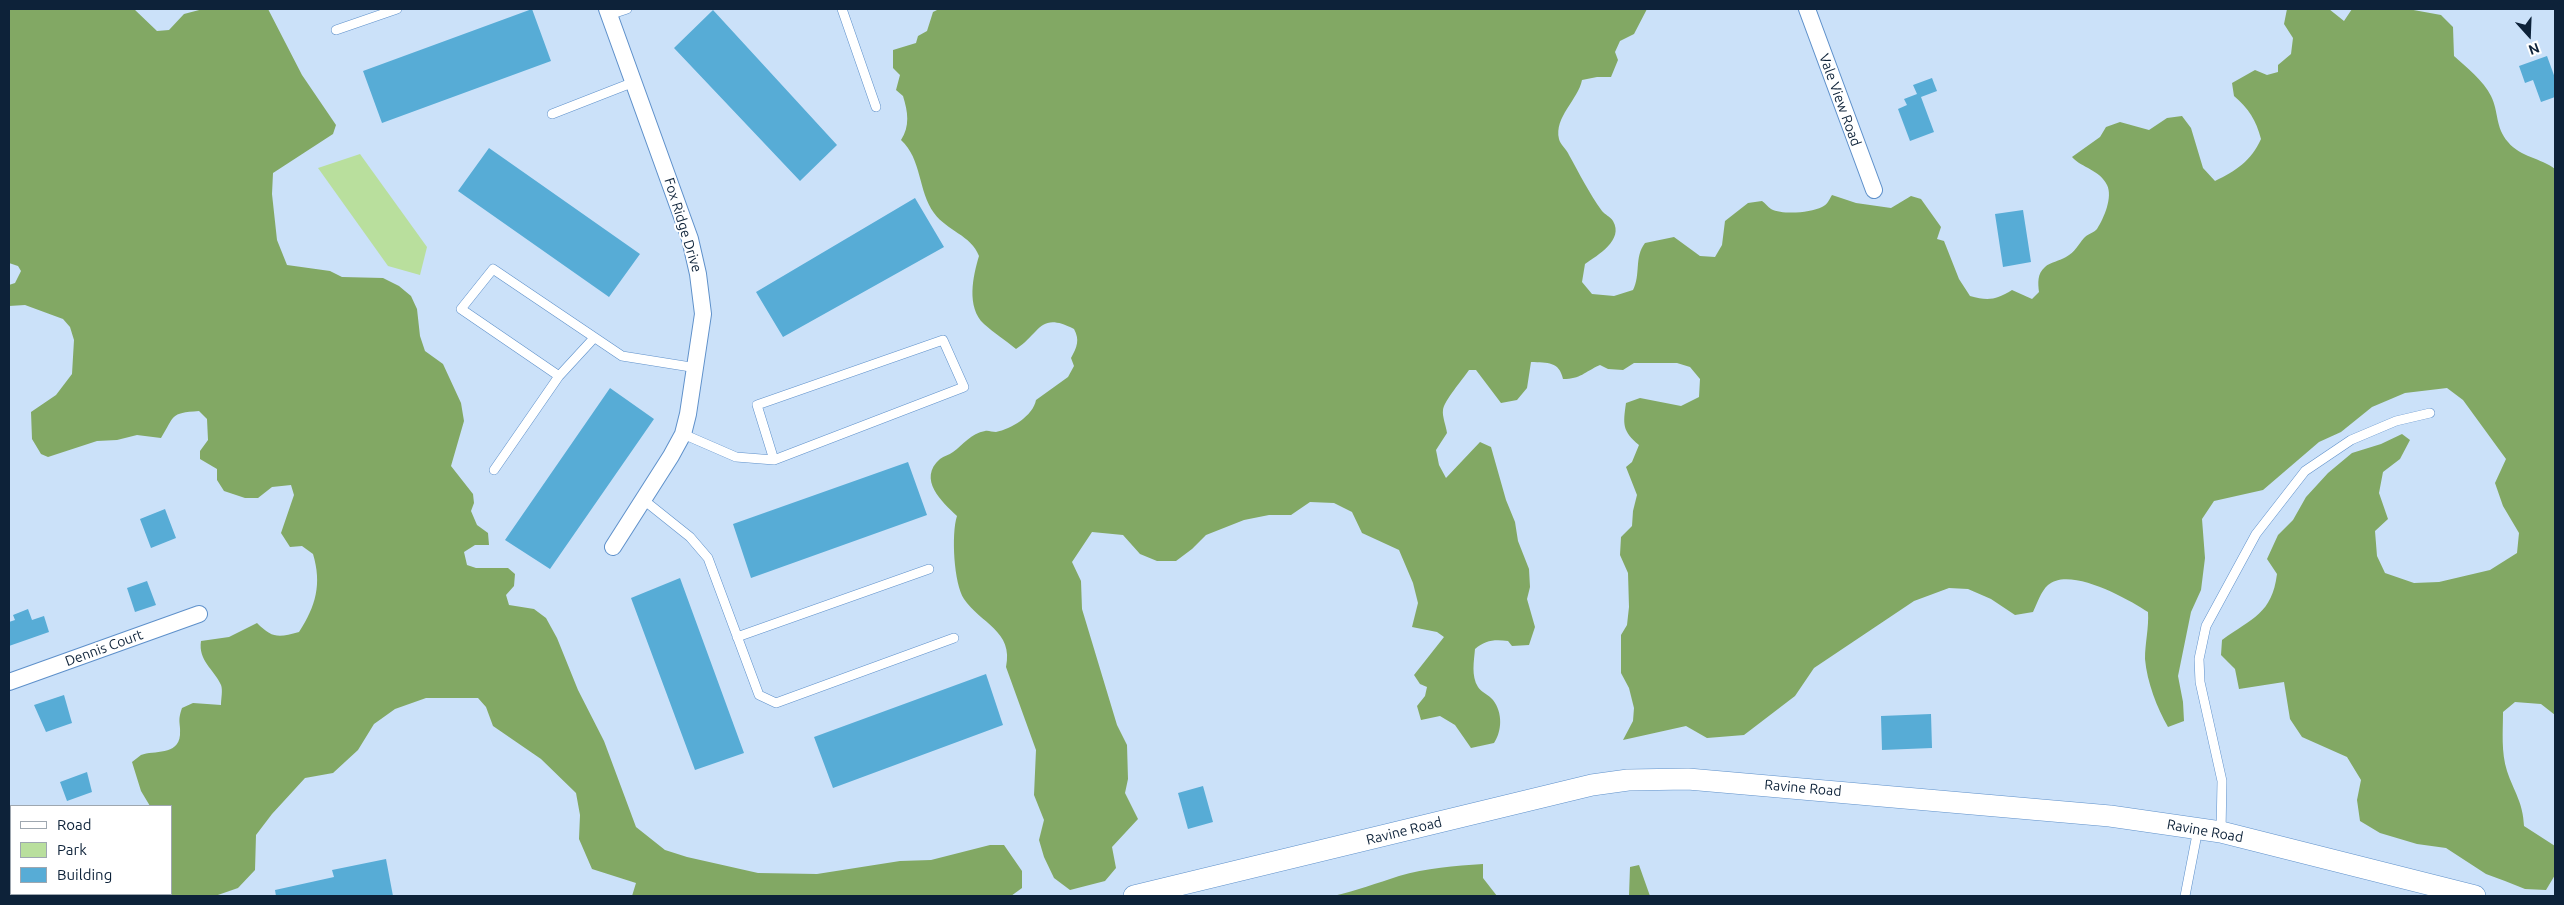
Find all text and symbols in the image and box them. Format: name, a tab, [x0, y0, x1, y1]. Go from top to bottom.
north arrow	[2504, 10, 2554, 60]
text: N	[2526, 40, 2542, 58]
street label: Vale View Road	[1815, 51, 1865, 149]
street label: Fox Ridge Drive	[661, 176, 705, 274]
street label: Dennis Court	[63, 626, 145, 670]
street label: Ravine Road	[1764, 776, 1842, 800]
legend	[10, 805, 172, 895]
street label: Ravine Road	[1364, 813, 1444, 849]
text: Road	[57, 816, 92, 833]
street label: Ravine Road	[2165, 816, 2245, 846]
text: Park	[57, 841, 87, 858]
text: Building	[57, 866, 112, 883]

